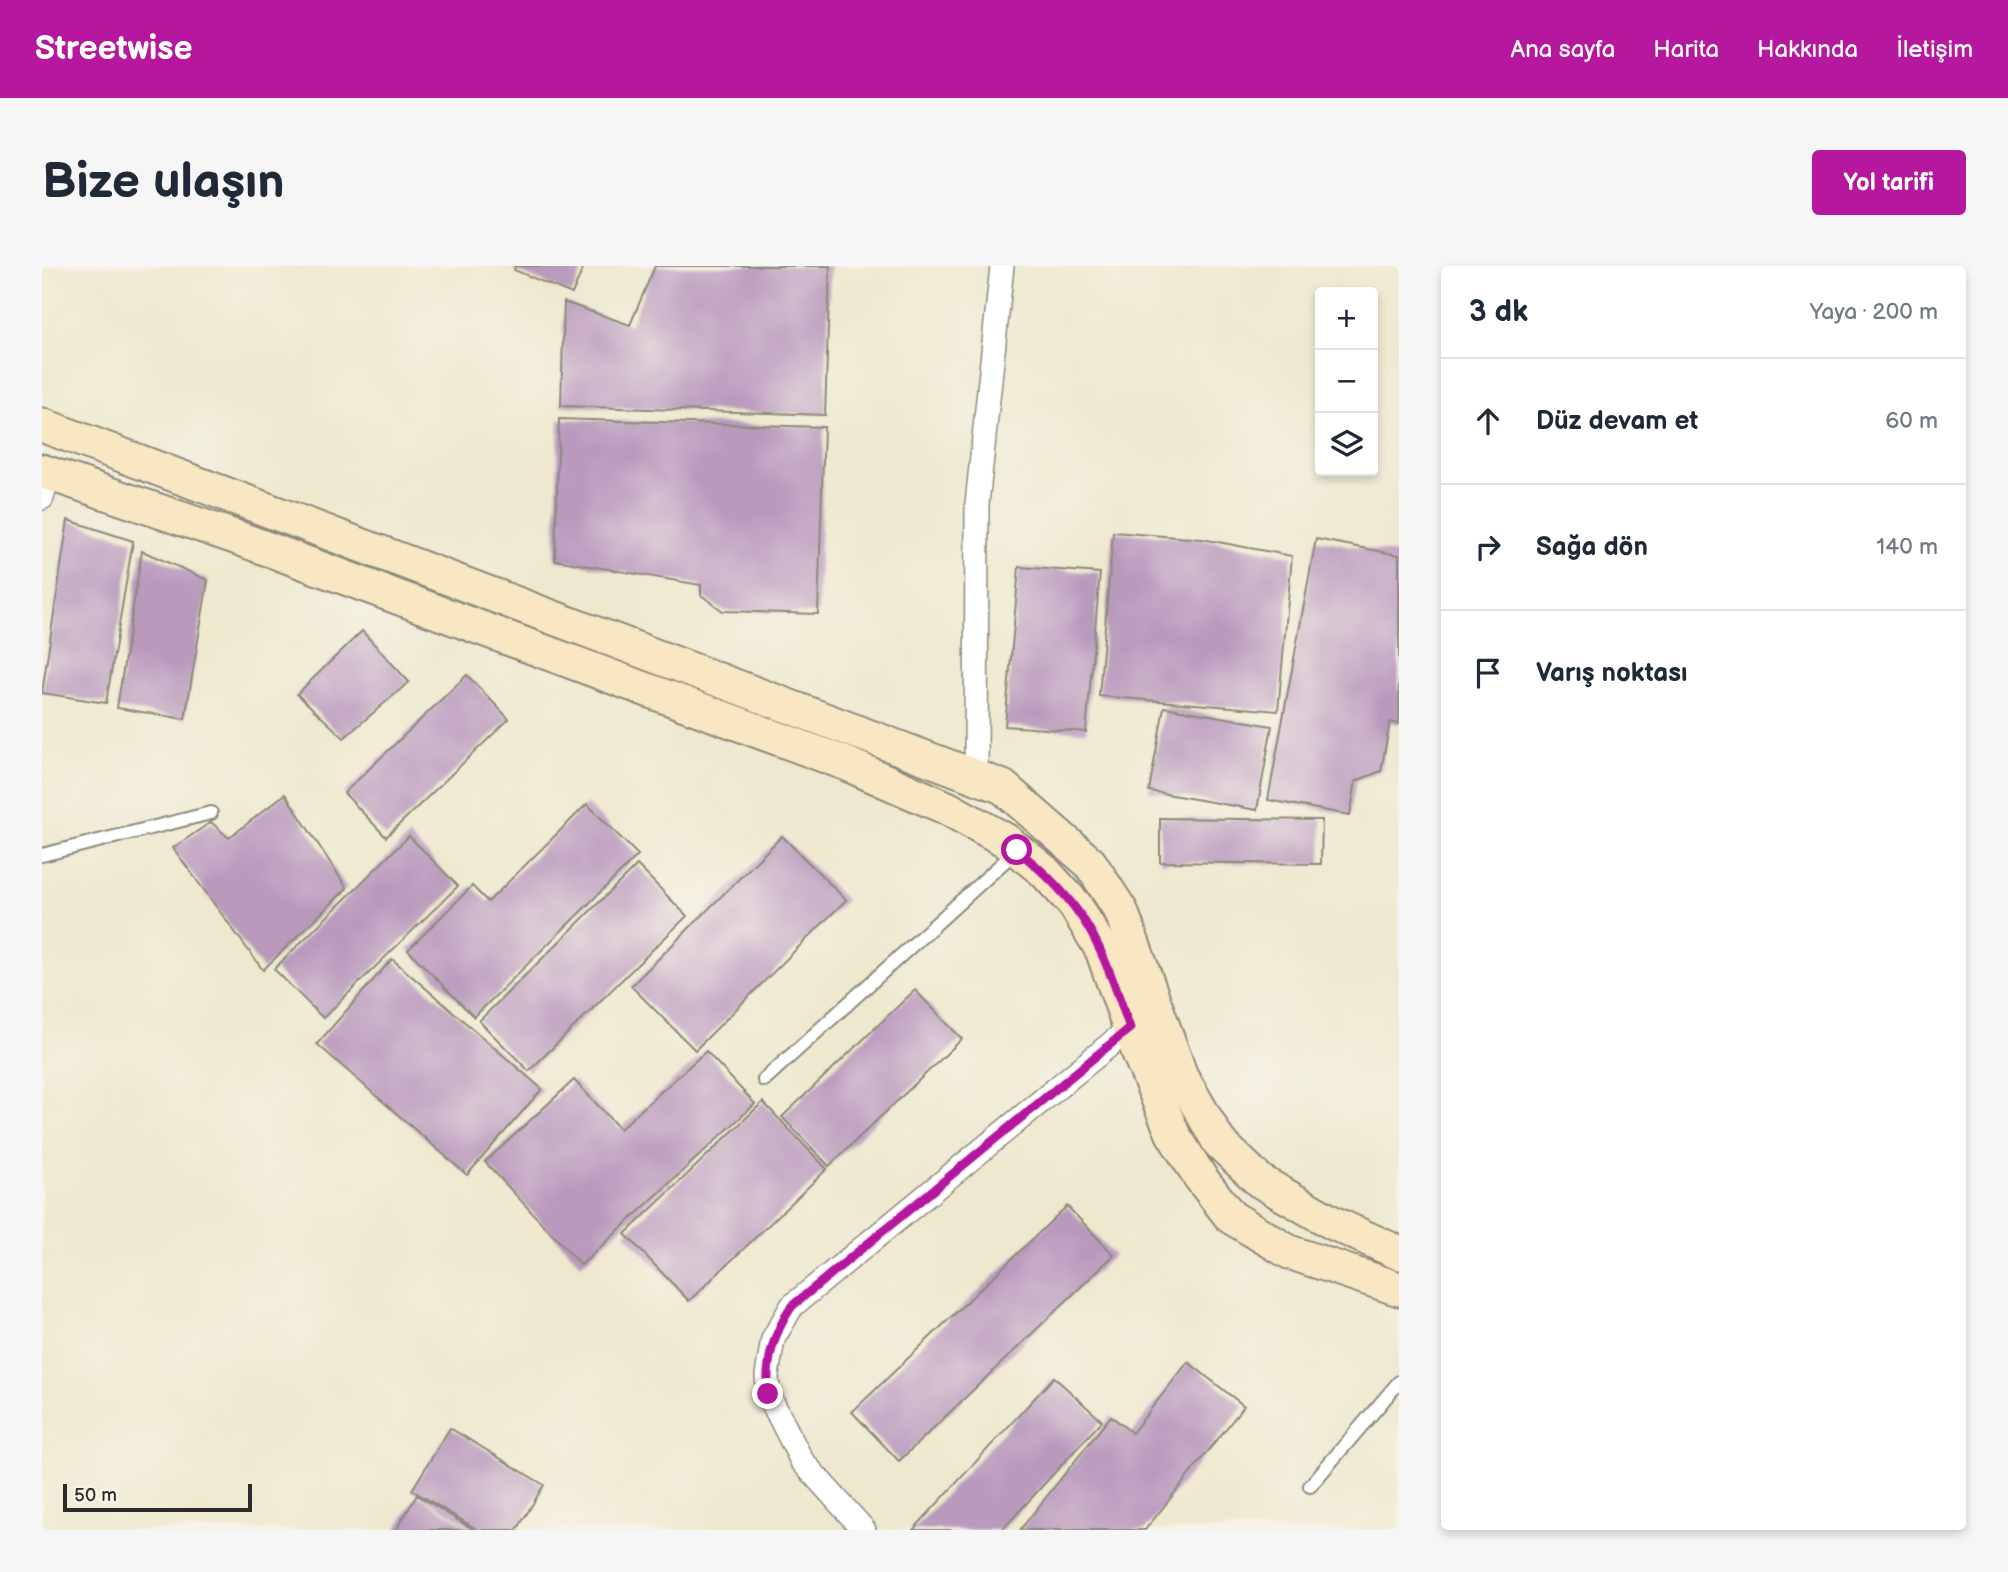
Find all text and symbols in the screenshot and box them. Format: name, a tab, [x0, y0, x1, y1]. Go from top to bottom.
text: Streetwise	[35, 29, 192, 69]
text: Ana sayfa	[1511, 35, 1615, 64]
text: Harita	[1653, 35, 1719, 64]
text: Hakkında	[1757, 35, 1858, 64]
text: İletişim	[1896, 35, 1973, 64]
button: Yol tarifi	[1812, 150, 1966, 215]
text: Bize ulaşın	[42, 153, 285, 212]
map controls	[1315, 287, 1378, 476]
button: +	[1315, 287, 1378, 350]
text: 3 dk	[1469, 294, 1528, 330]
text: Yaya · 200 m	[1810, 298, 1938, 326]
button: −	[1315, 350, 1378, 413]
icon: ahead	[1469, 402, 1507, 440]
text: Düz devam et	[1536, 406, 1698, 437]
text: 60 m	[1885, 407, 1938, 435]
button: layers	[1315, 413, 1378, 476]
icon: right	[1469, 528, 1507, 566]
text: Sağa dön	[1536, 532, 1648, 563]
text: 140 m	[1876, 533, 1938, 561]
icon: arrive	[1469, 654, 1507, 692]
text: Varış noktası	[1536, 658, 1687, 689]
route start	[1001, 834, 1032, 865]
route end	[752, 1378, 783, 1409]
scale bar	[63, 1481, 252, 1513]
text: 50 m	[74, 1484, 117, 1507]

